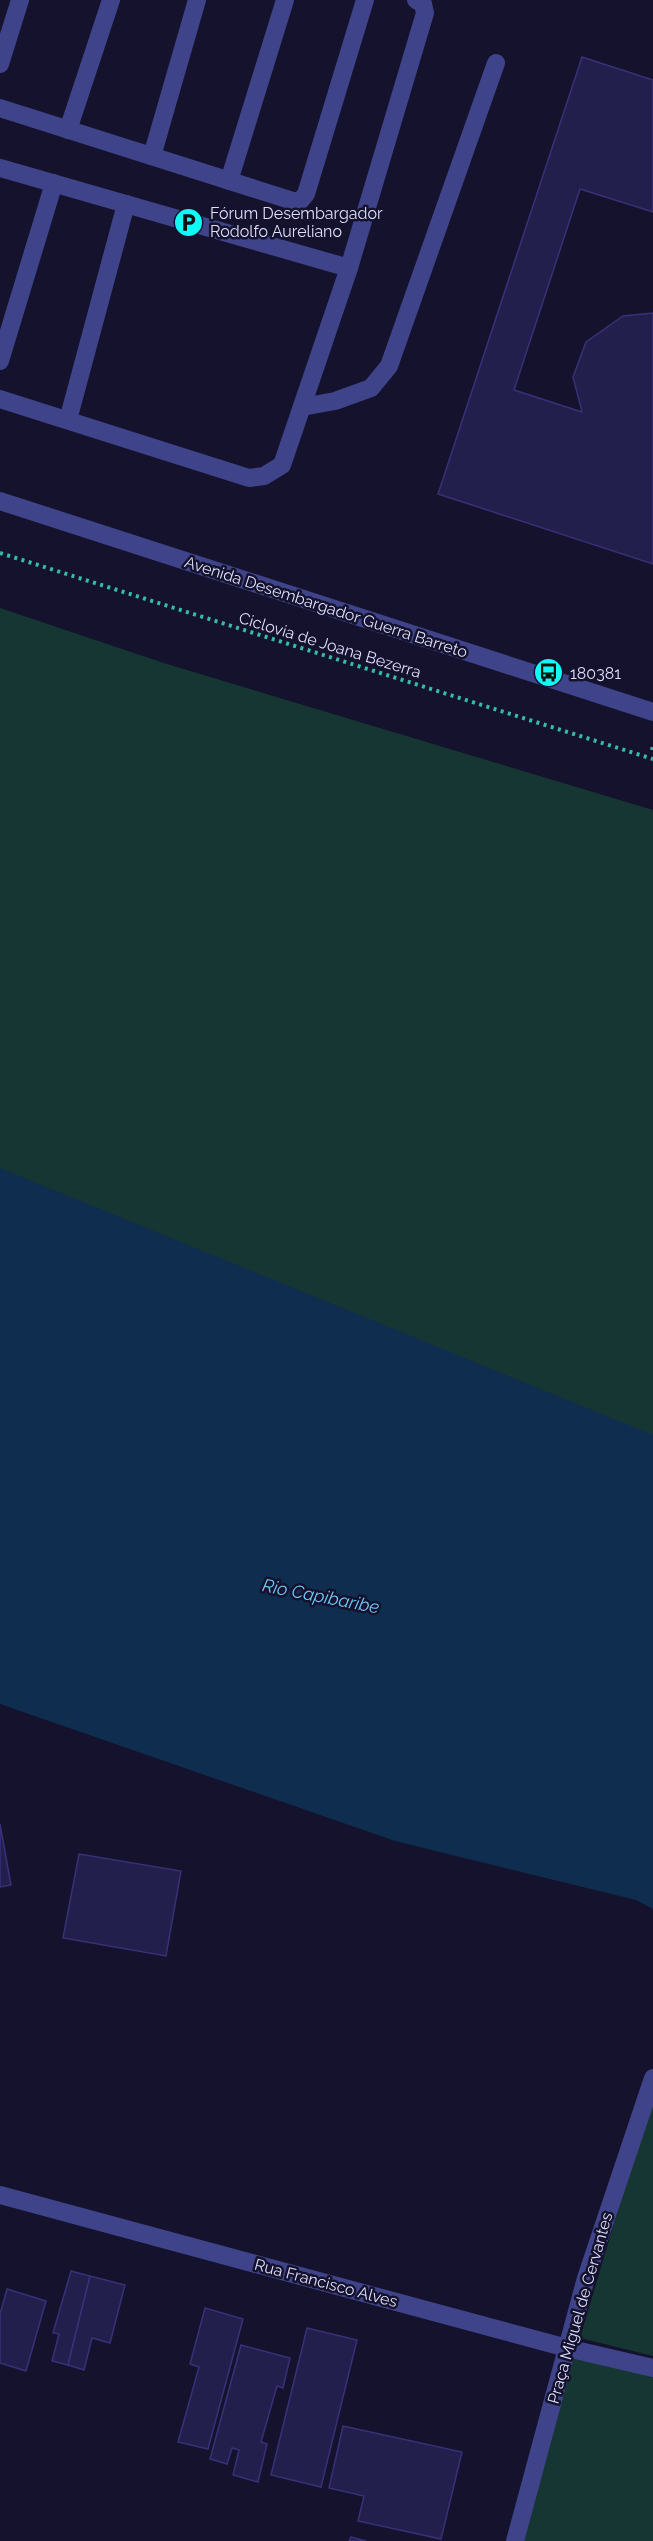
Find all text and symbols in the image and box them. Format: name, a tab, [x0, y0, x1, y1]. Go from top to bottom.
place label: Fórum Desembargador Rodolfo Aureliano	[210, 204, 383, 241]
parking icon: Fórum Desembargador Rodolfo Aureliano	[173, 206, 205, 238]
street label: Avenida Desembargador Guerra Barreto	[182, 552, 470, 662]
street label: Ciclovia de Joana Bezerra	[237, 608, 423, 682]
bus stop icon: 180381	[533, 657, 565, 689]
place label: 180381	[570, 664, 621, 683]
water label: Rio Capibaribe	[261, 1574, 382, 1618]
street label: Praça Miguel de Cervantes	[544, 2210, 617, 2406]
street label: Rua Francisco Alves	[252, 2255, 400, 2311]

